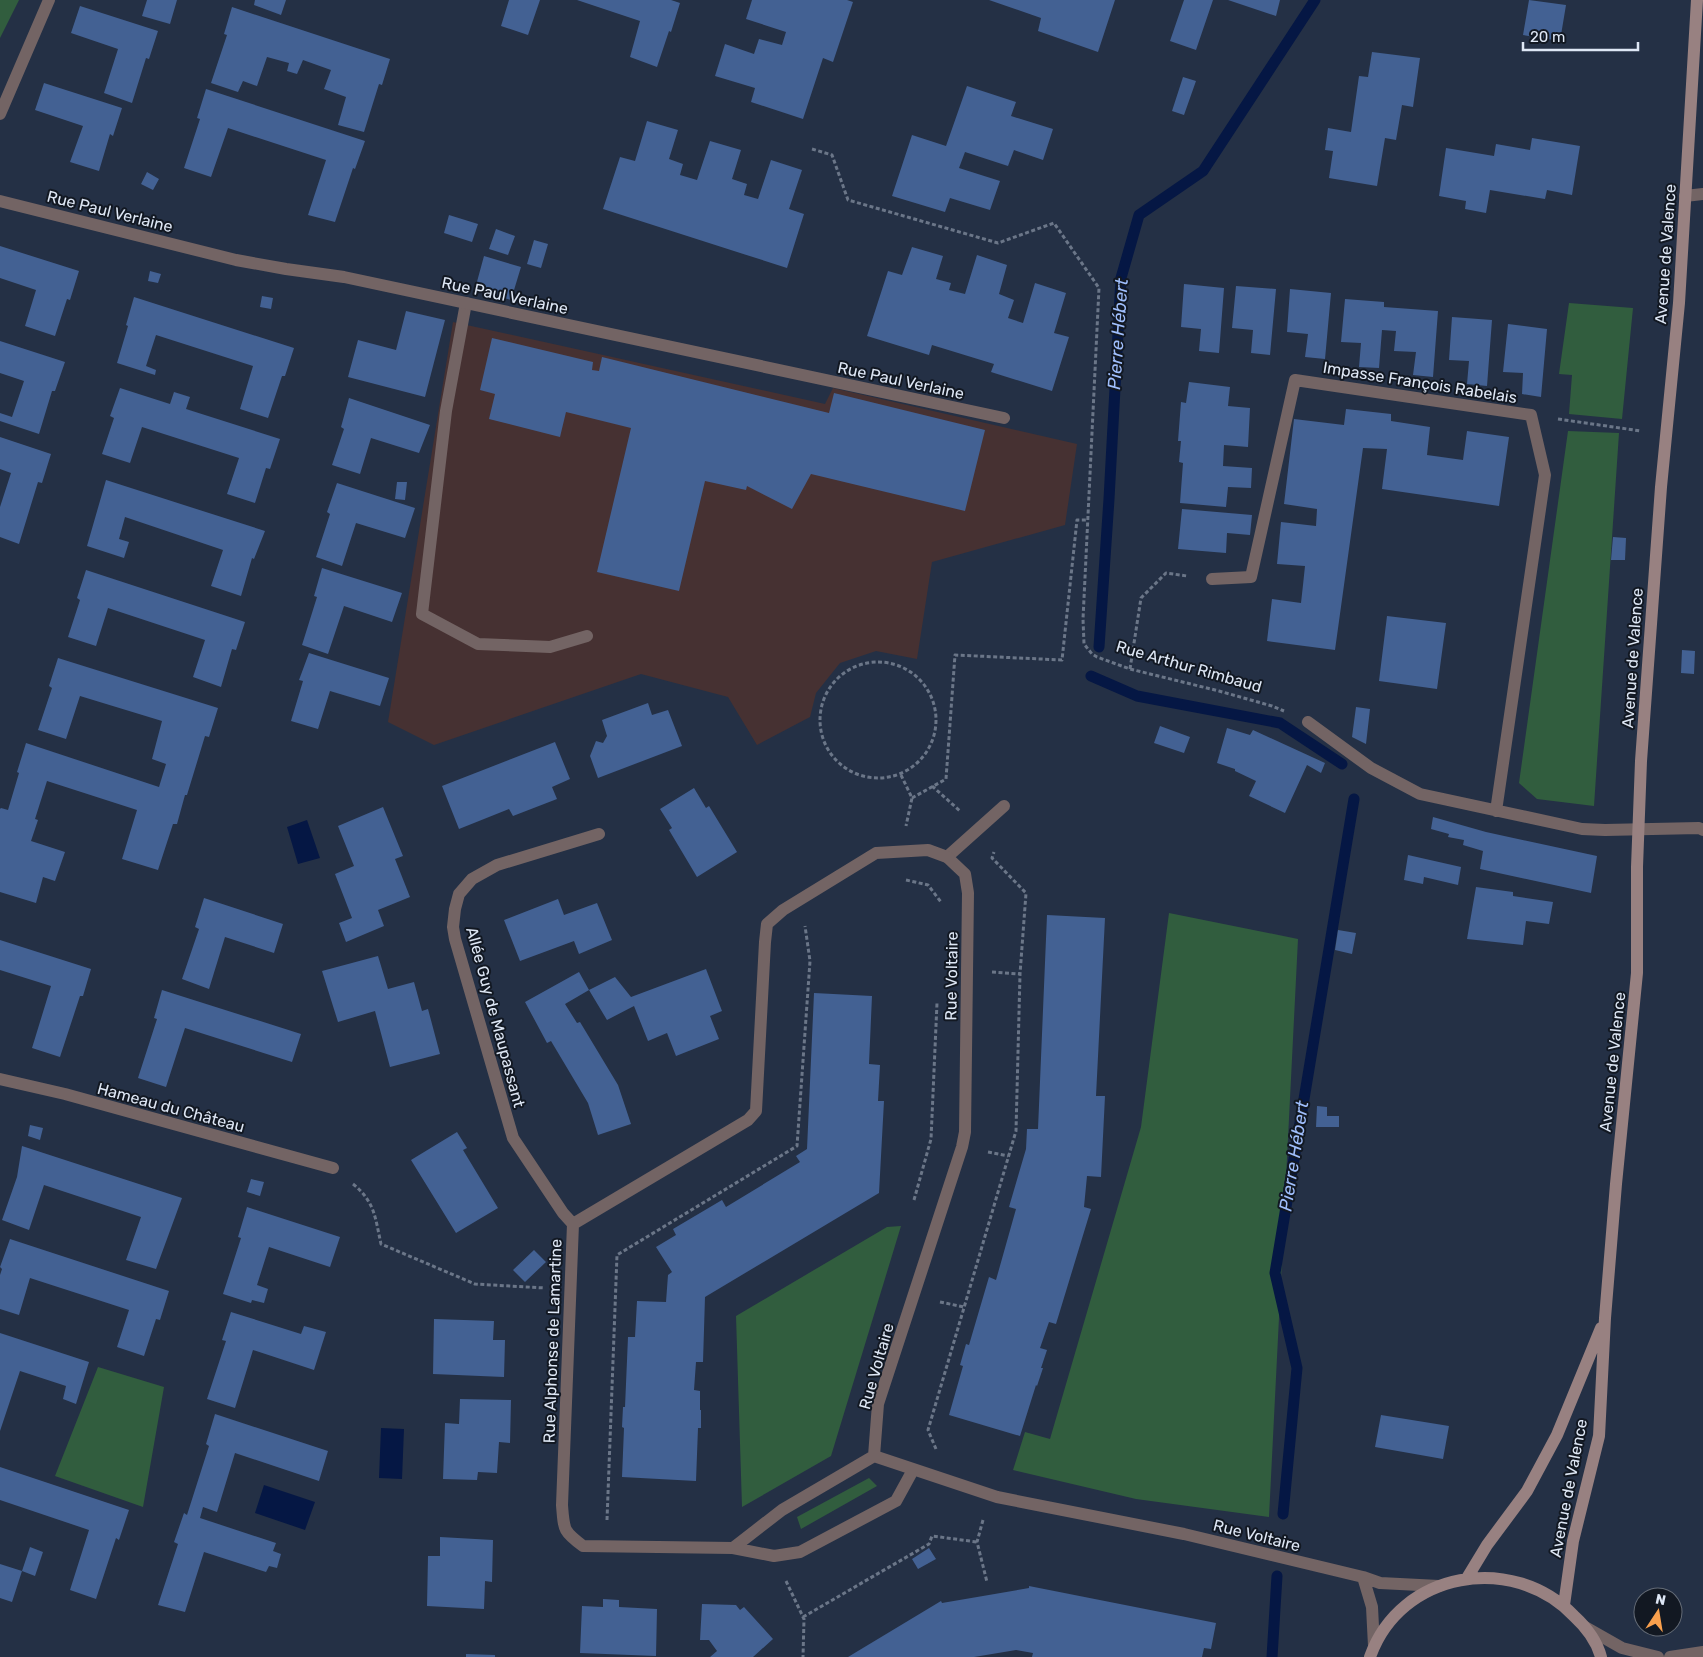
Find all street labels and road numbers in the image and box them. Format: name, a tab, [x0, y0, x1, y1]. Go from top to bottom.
street label: Avenue de Valence	[1651, 183, 1680, 325]
street label: Rue Paul Verlaine	[45, 187, 175, 236]
street label: Rue Paul Verlaine	[440, 273, 570, 318]
street label: Rue Paul Verlaine	[836, 358, 966, 403]
street label: Impasse François Rabelais	[1322, 358, 1518, 407]
street label: Avenue de Valence	[1618, 587, 1647, 729]
street label: Rue Arthur Rimbaud	[1114, 637, 1264, 696]
street label: Allée Guy de Maupassant	[462, 925, 529, 1109]
street label: Rue Voltaire	[941, 931, 962, 1021]
street label: Avenue de Valence	[1596, 991, 1629, 1133]
street label: Hameau du Château	[95, 1079, 247, 1136]
street label: Rue Alphonse de Lamartine	[539, 1238, 566, 1444]
street label: Rue Voltaire	[855, 1321, 898, 1412]
street label: Avenue de Valence	[1546, 1417, 1591, 1559]
street label: Rue Voltaire	[1211, 1515, 1302, 1555]

